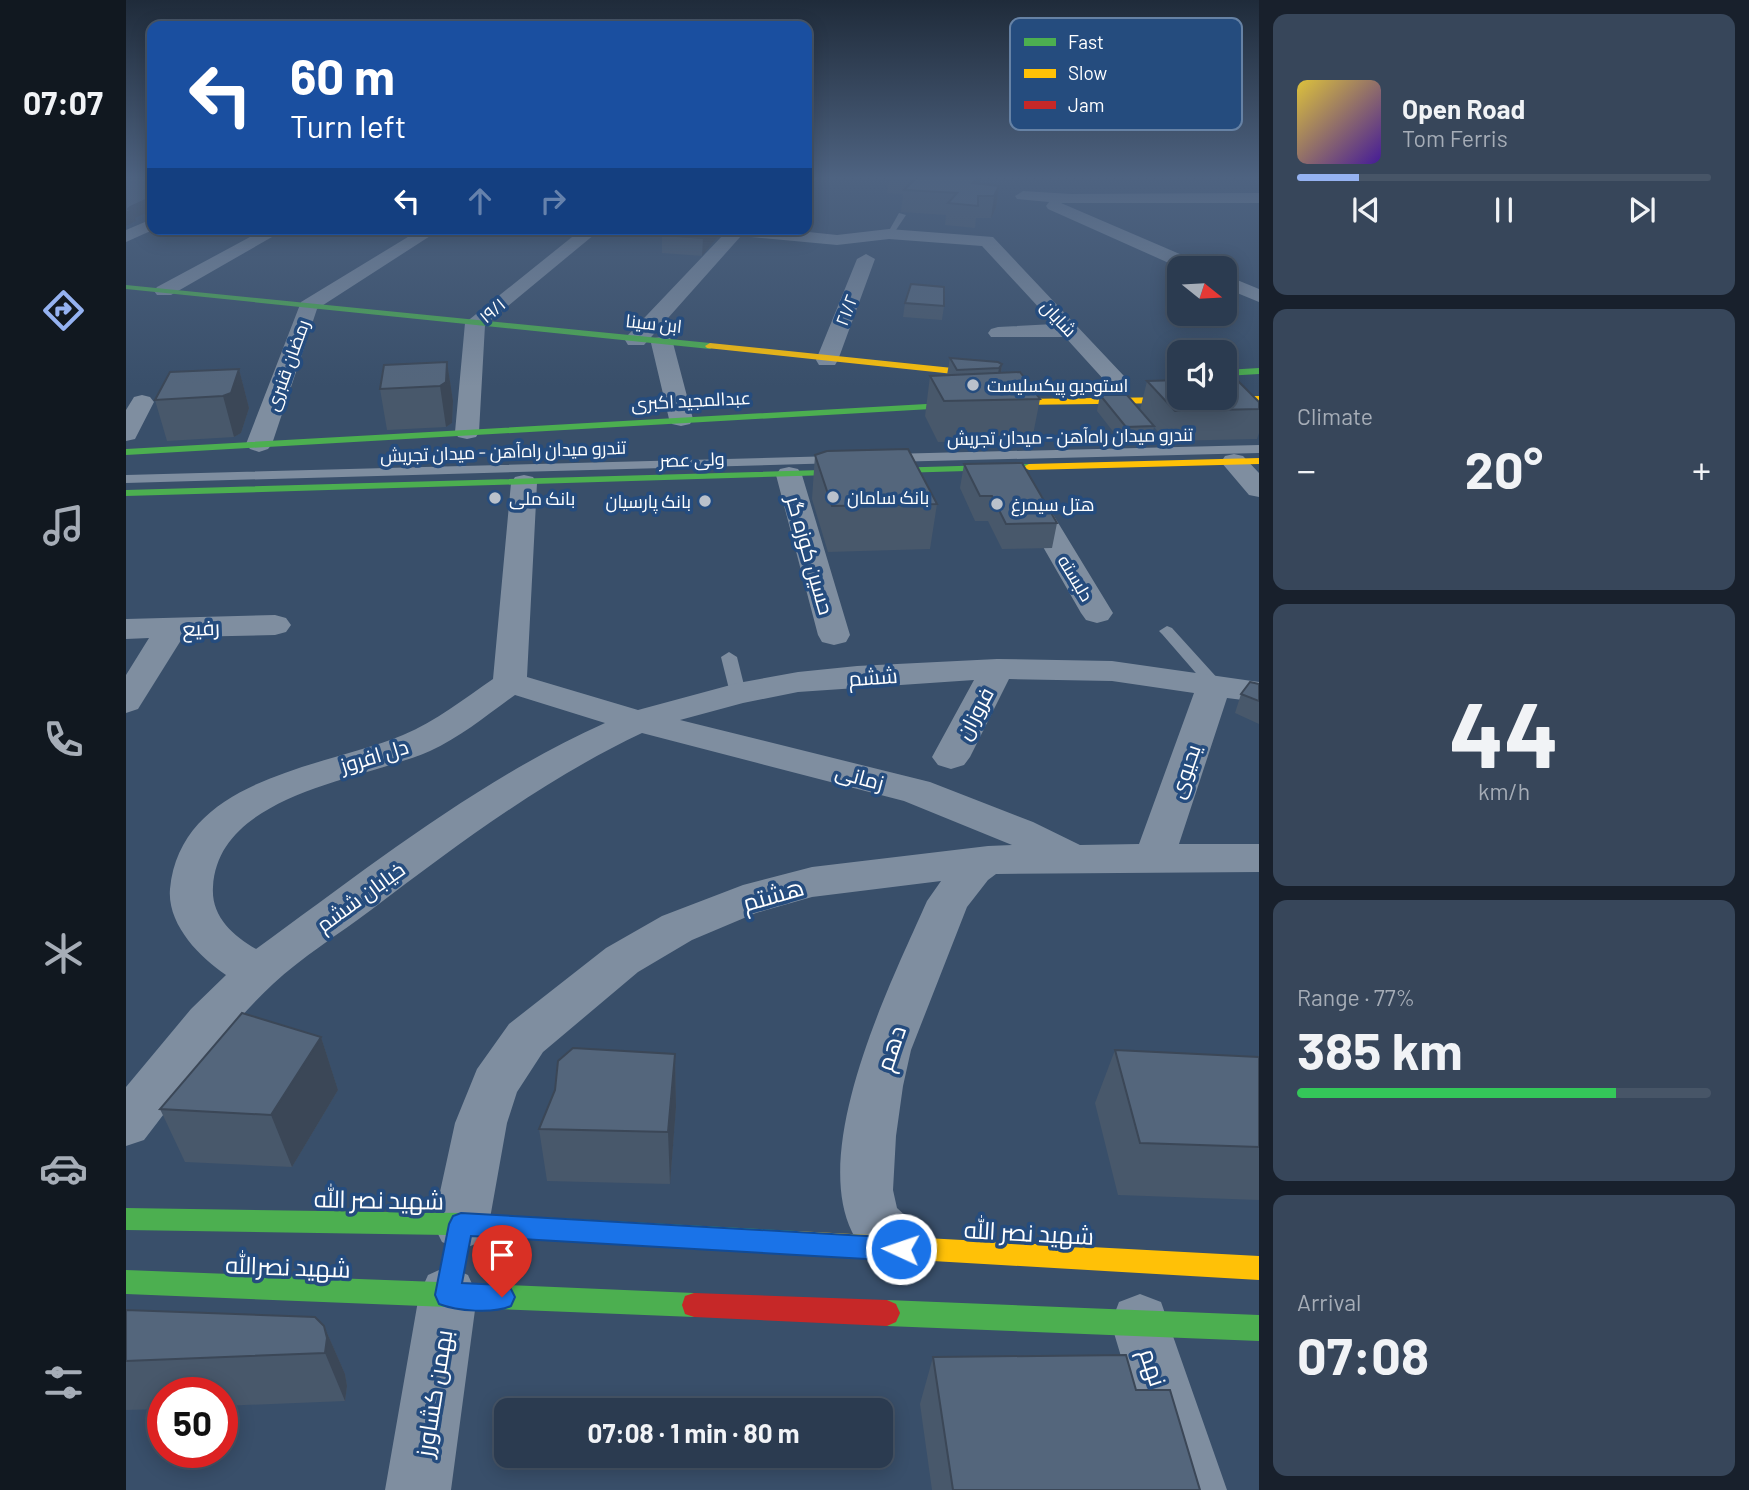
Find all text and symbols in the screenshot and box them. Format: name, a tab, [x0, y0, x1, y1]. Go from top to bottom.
legend	[1010, 18, 1242, 130]
text: Fast	[1068, 30, 1104, 53]
text: 60 m	[290, 46, 395, 105]
icon: left	[175, 49, 266, 140]
text: Slow	[1068, 61, 1107, 84]
text: 07:07	[23, 83, 103, 121]
text: Jam	[1068, 93, 1104, 116]
text: Open Road	[1402, 93, 1525, 124]
text: Turn left	[290, 106, 407, 144]
text: Tom Ferris	[1402, 124, 1508, 152]
icon: left	[388, 182, 426, 220]
icon: ahead	[461, 182, 499, 220]
icon: right	[534, 182, 572, 220]
icon: previous	[1347, 191, 1385, 229]
icon: pause	[1485, 191, 1523, 229]
icon: next	[1623, 191, 1661, 229]
north arrow	[1167, 256, 1237, 326]
map controls	[1167, 256, 1237, 410]
icon: directions	[39, 286, 88, 335]
street label: ۲۱/۲	[830, 291, 862, 329]
street label: ۱۹/۱	[474, 293, 510, 327]
street label: شایان	[1036, 295, 1081, 342]
street label: ابن سینا	[625, 309, 683, 338]
street label: رمضان قنبری	[260, 316, 315, 414]
button: sound	[1167, 340, 1237, 410]
place label: استودیو پیکسلیست	[987, 374, 1128, 398]
marker: استودیو پیکسلیست	[965, 377, 981, 393]
street label: عبدالمجید اکبری	[631, 386, 751, 415]
text: Climate	[1297, 402, 1373, 430]
street label: تندرو میدان راه‌آهن - میدان تجریش	[947, 423, 1193, 450]
street label: تندرو میدان راه‌آهن - میدان تجریش	[380, 436, 627, 467]
text: 20°	[1465, 437, 1543, 499]
text: −	[1297, 446, 1316, 492]
text: +	[1692, 446, 1711, 492]
street label: ولی عصر	[658, 447, 725, 472]
place label: بانک سامان	[847, 486, 929, 509]
place label: بانک ملی	[509, 487, 575, 510]
marker: بانک سامان	[825, 489, 841, 505]
marker: بانک ملی	[487, 490, 503, 506]
place label: بانک پارسیان	[605, 490, 691, 514]
street label: حسین کوزه گر	[780, 492, 840, 618]
marker: بانک پارسیان	[697, 493, 713, 509]
place label: هتل سیمرغ	[1011, 493, 1094, 517]
marker: هتل سیمرغ	[989, 496, 1005, 512]
icon: music	[39, 501, 88, 550]
street label: دلبسته	[1054, 551, 1098, 605]
street label: رفیع	[182, 614, 220, 643]
street label: ششم	[848, 662, 899, 693]
text: 44	[1449, 677, 1559, 786]
street label: فروزان	[950, 683, 1000, 744]
icon: phone	[39, 715, 88, 764]
street label: دل افروز	[336, 733, 412, 779]
street label: یحیوی	[1163, 740, 1207, 802]
street label: زمانی	[832, 758, 887, 796]
text: km/h	[1478, 777, 1530, 805]
street label: خیابان ششم	[311, 856, 411, 939]
street label: هشتم	[739, 871, 808, 919]
icon: climate	[39, 929, 88, 978]
text: Range · 77%	[1297, 983, 1415, 1011]
text: 385 km	[1297, 1018, 1463, 1080]
street label: دهم	[869, 1021, 914, 1076]
icon: car	[39, 1144, 88, 1193]
street label: شهید نصر الله	[314, 1183, 444, 1216]
position arrow	[864, 1212, 938, 1286]
street label: شهید نصر الله	[963, 1214, 1095, 1251]
pin	[472, 1225, 532, 1297]
icon: arrive	[483, 1236, 521, 1274]
street label: شهید نصرالله	[225, 1249, 351, 1284]
text: Arrival	[1297, 1288, 1361, 1316]
text: 07:08	[1297, 1323, 1429, 1385]
street label: بهمن کشاورز	[408, 1327, 458, 1461]
street label: نهم	[1131, 1344, 1174, 1391]
icon: filters	[39, 1358, 88, 1407]
speed limit sign: 50	[147, 1377, 238, 1468]
text: 07:08 · 1 min · 80 m	[588, 1417, 799, 1448]

